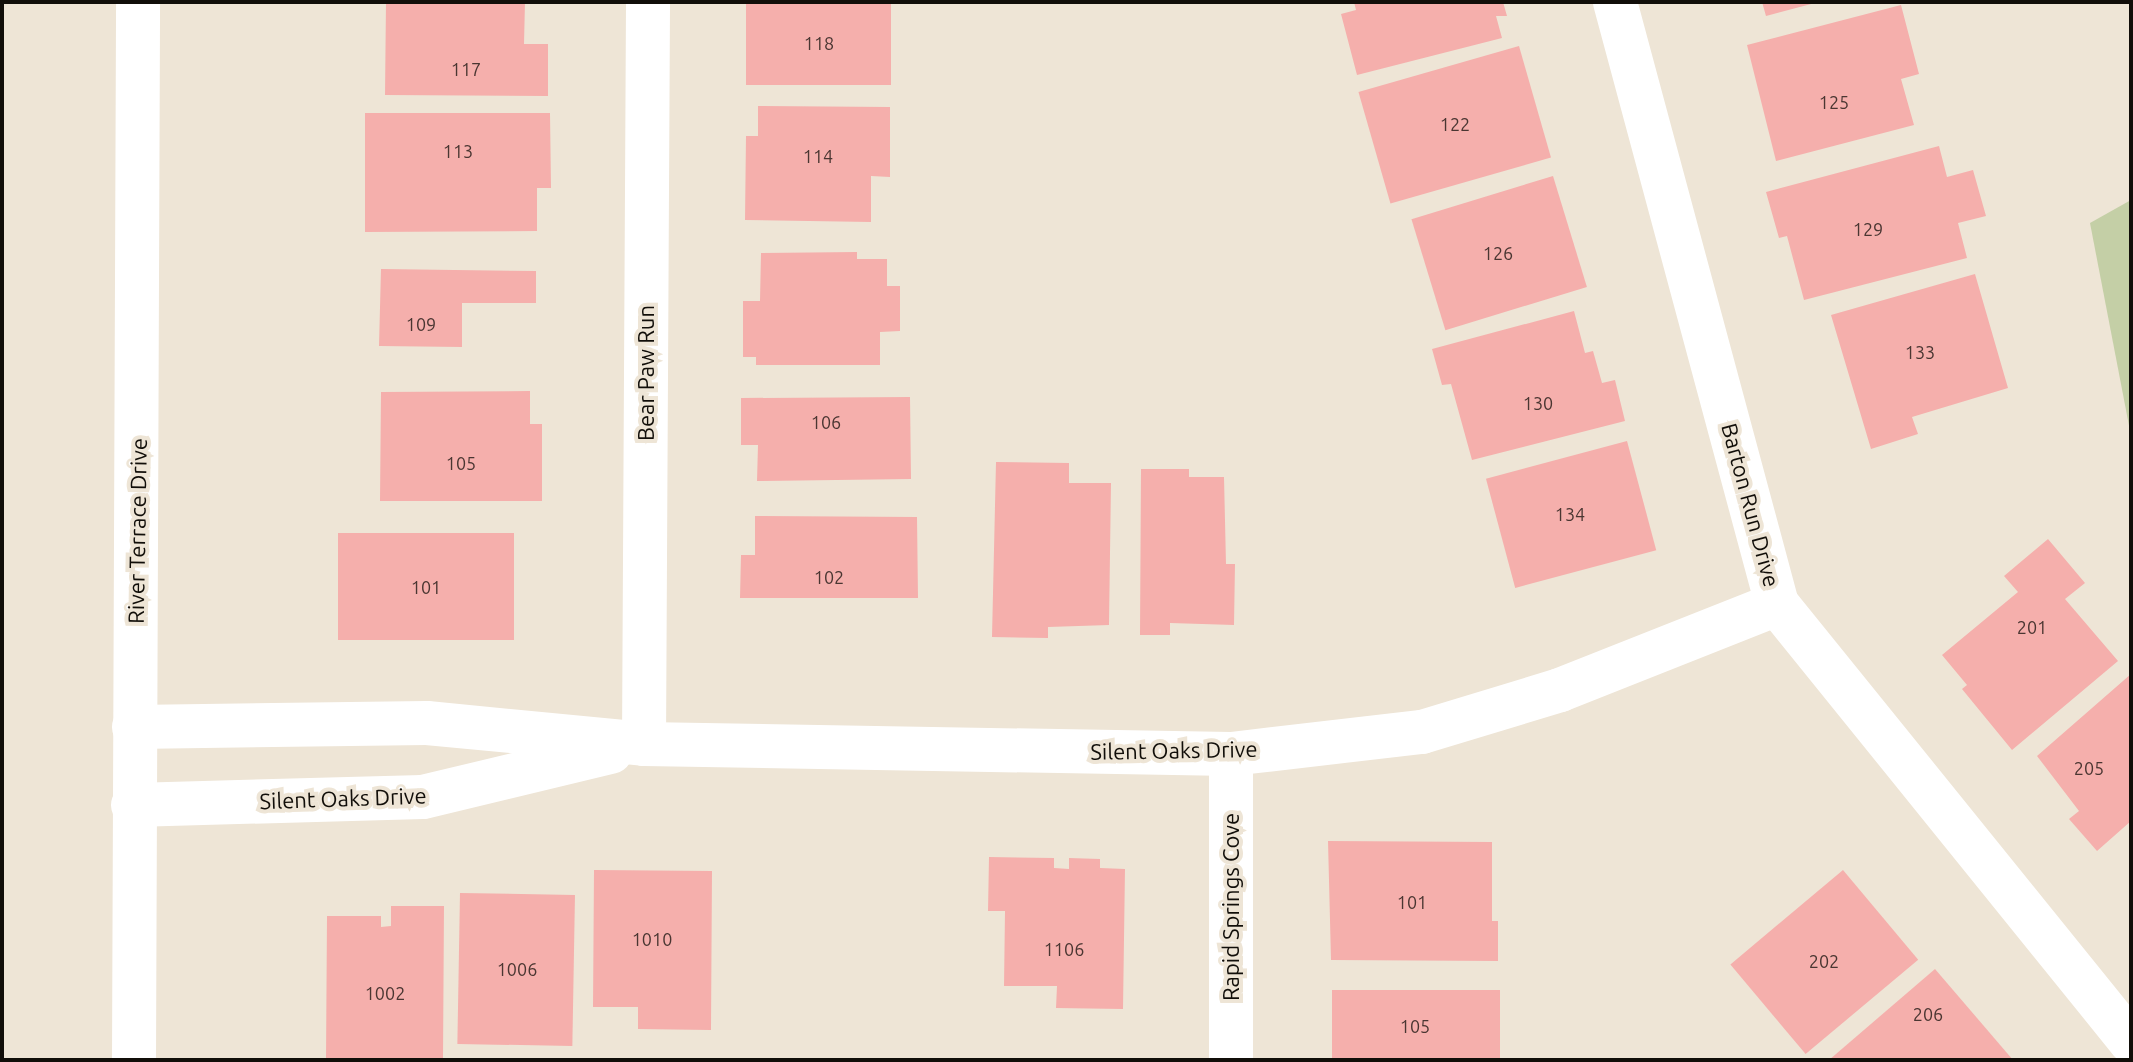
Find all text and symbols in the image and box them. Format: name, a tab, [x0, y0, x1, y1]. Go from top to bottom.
house number: 118	[804, 32, 834, 54]
house number: 117	[451, 58, 481, 80]
house number: 125	[1819, 91, 1849, 113]
house number: 122	[1440, 113, 1470, 135]
house number: 113	[443, 140, 473, 162]
house number: 114	[803, 145, 833, 167]
house number: 129	[1853, 218, 1883, 240]
house number: 126	[1483, 242, 1513, 264]
street label: Bear Paw Run	[633, 305, 659, 441]
house number: 109	[406, 313, 436, 335]
house number: 133	[1905, 341, 1935, 363]
house number: 130	[1523, 392, 1553, 414]
house number: 106	[811, 411, 841, 433]
street label: Barton Run Drive	[1716, 420, 1786, 590]
street label: River Terrace Drive	[122, 438, 152, 624]
house number: 105	[446, 452, 476, 474]
house number: 134	[1555, 503, 1585, 525]
house number: 102	[814, 566, 844, 588]
house number: 101	[411, 576, 441, 598]
house number: 201	[2017, 616, 2047, 638]
street label: Silent Oaks Drive	[1090, 735, 1258, 765]
house number: 205	[2074, 757, 2104, 779]
street label: Silent Oaks Drive	[259, 782, 427, 814]
street label: Rapid Springs Cove	[1218, 813, 1244, 1001]
house number: 101	[1397, 891, 1427, 913]
house number: 1010	[632, 928, 672, 950]
house number: 1106	[1044, 938, 1084, 960]
house number: 202	[1809, 950, 1839, 972]
house number: 1006	[497, 958, 537, 980]
house number: 1002	[365, 982, 405, 1004]
house number: 206	[1913, 1003, 1943, 1025]
house number: 105	[1400, 1015, 1430, 1037]

